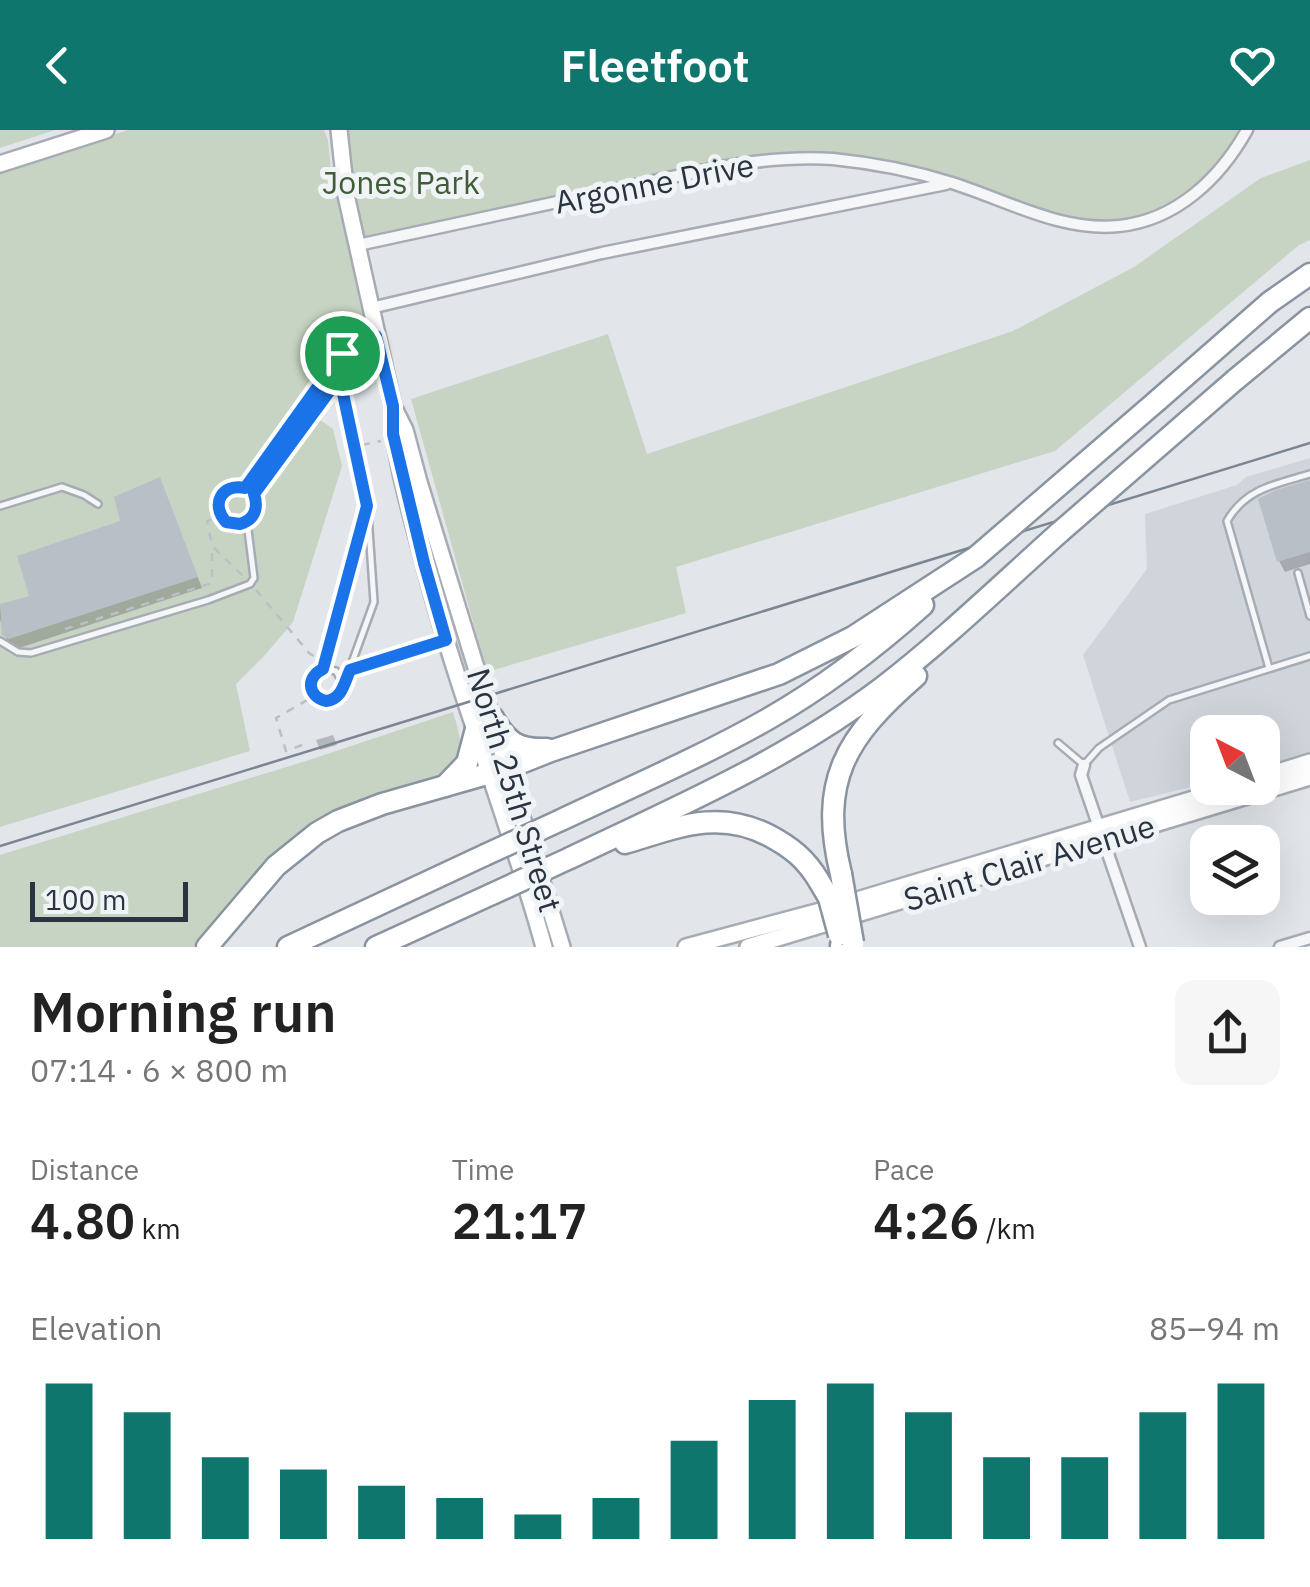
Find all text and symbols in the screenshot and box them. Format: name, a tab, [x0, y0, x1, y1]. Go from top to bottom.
text: Fleetfoot	[561, 36, 750, 94]
icon: back	[30, 38, 85, 93]
icon: heart	[1225, 38, 1280, 93]
street label: Argonne Drive	[551, 143, 757, 223]
park label: Jones Park	[322, 161, 480, 203]
pin	[300, 311, 385, 396]
icon: arrive	[315, 326, 370, 381]
street label: North 25th Street	[458, 663, 572, 917]
north arrow	[1190, 715, 1280, 805]
map controls	[1190, 715, 1280, 915]
street label: Saint Clair Avenue	[898, 804, 1160, 920]
button: layers	[1190, 825, 1280, 915]
scale bar	[30, 877, 188, 921]
text: 100 m	[45, 881, 126, 918]
text: Morning run	[30, 976, 337, 1047]
button: share	[1175, 980, 1280, 1085]
text: 07:14 · 6 × 800 m	[30, 1049, 288, 1091]
text: Distance	[30, 1151, 139, 1188]
text: Time	[452, 1151, 515, 1188]
text: Pace	[873, 1151, 934, 1188]
text: 4.80	[30, 1188, 135, 1253]
text: 21:17	[452, 1188, 588, 1253]
text: 4:26	[873, 1188, 979, 1253]
text: km	[135, 1210, 181, 1247]
text: /km	[979, 1210, 1036, 1247]
text: Elevation	[30, 1307, 163, 1349]
text: 85–94 m	[1149, 1307, 1280, 1349]

